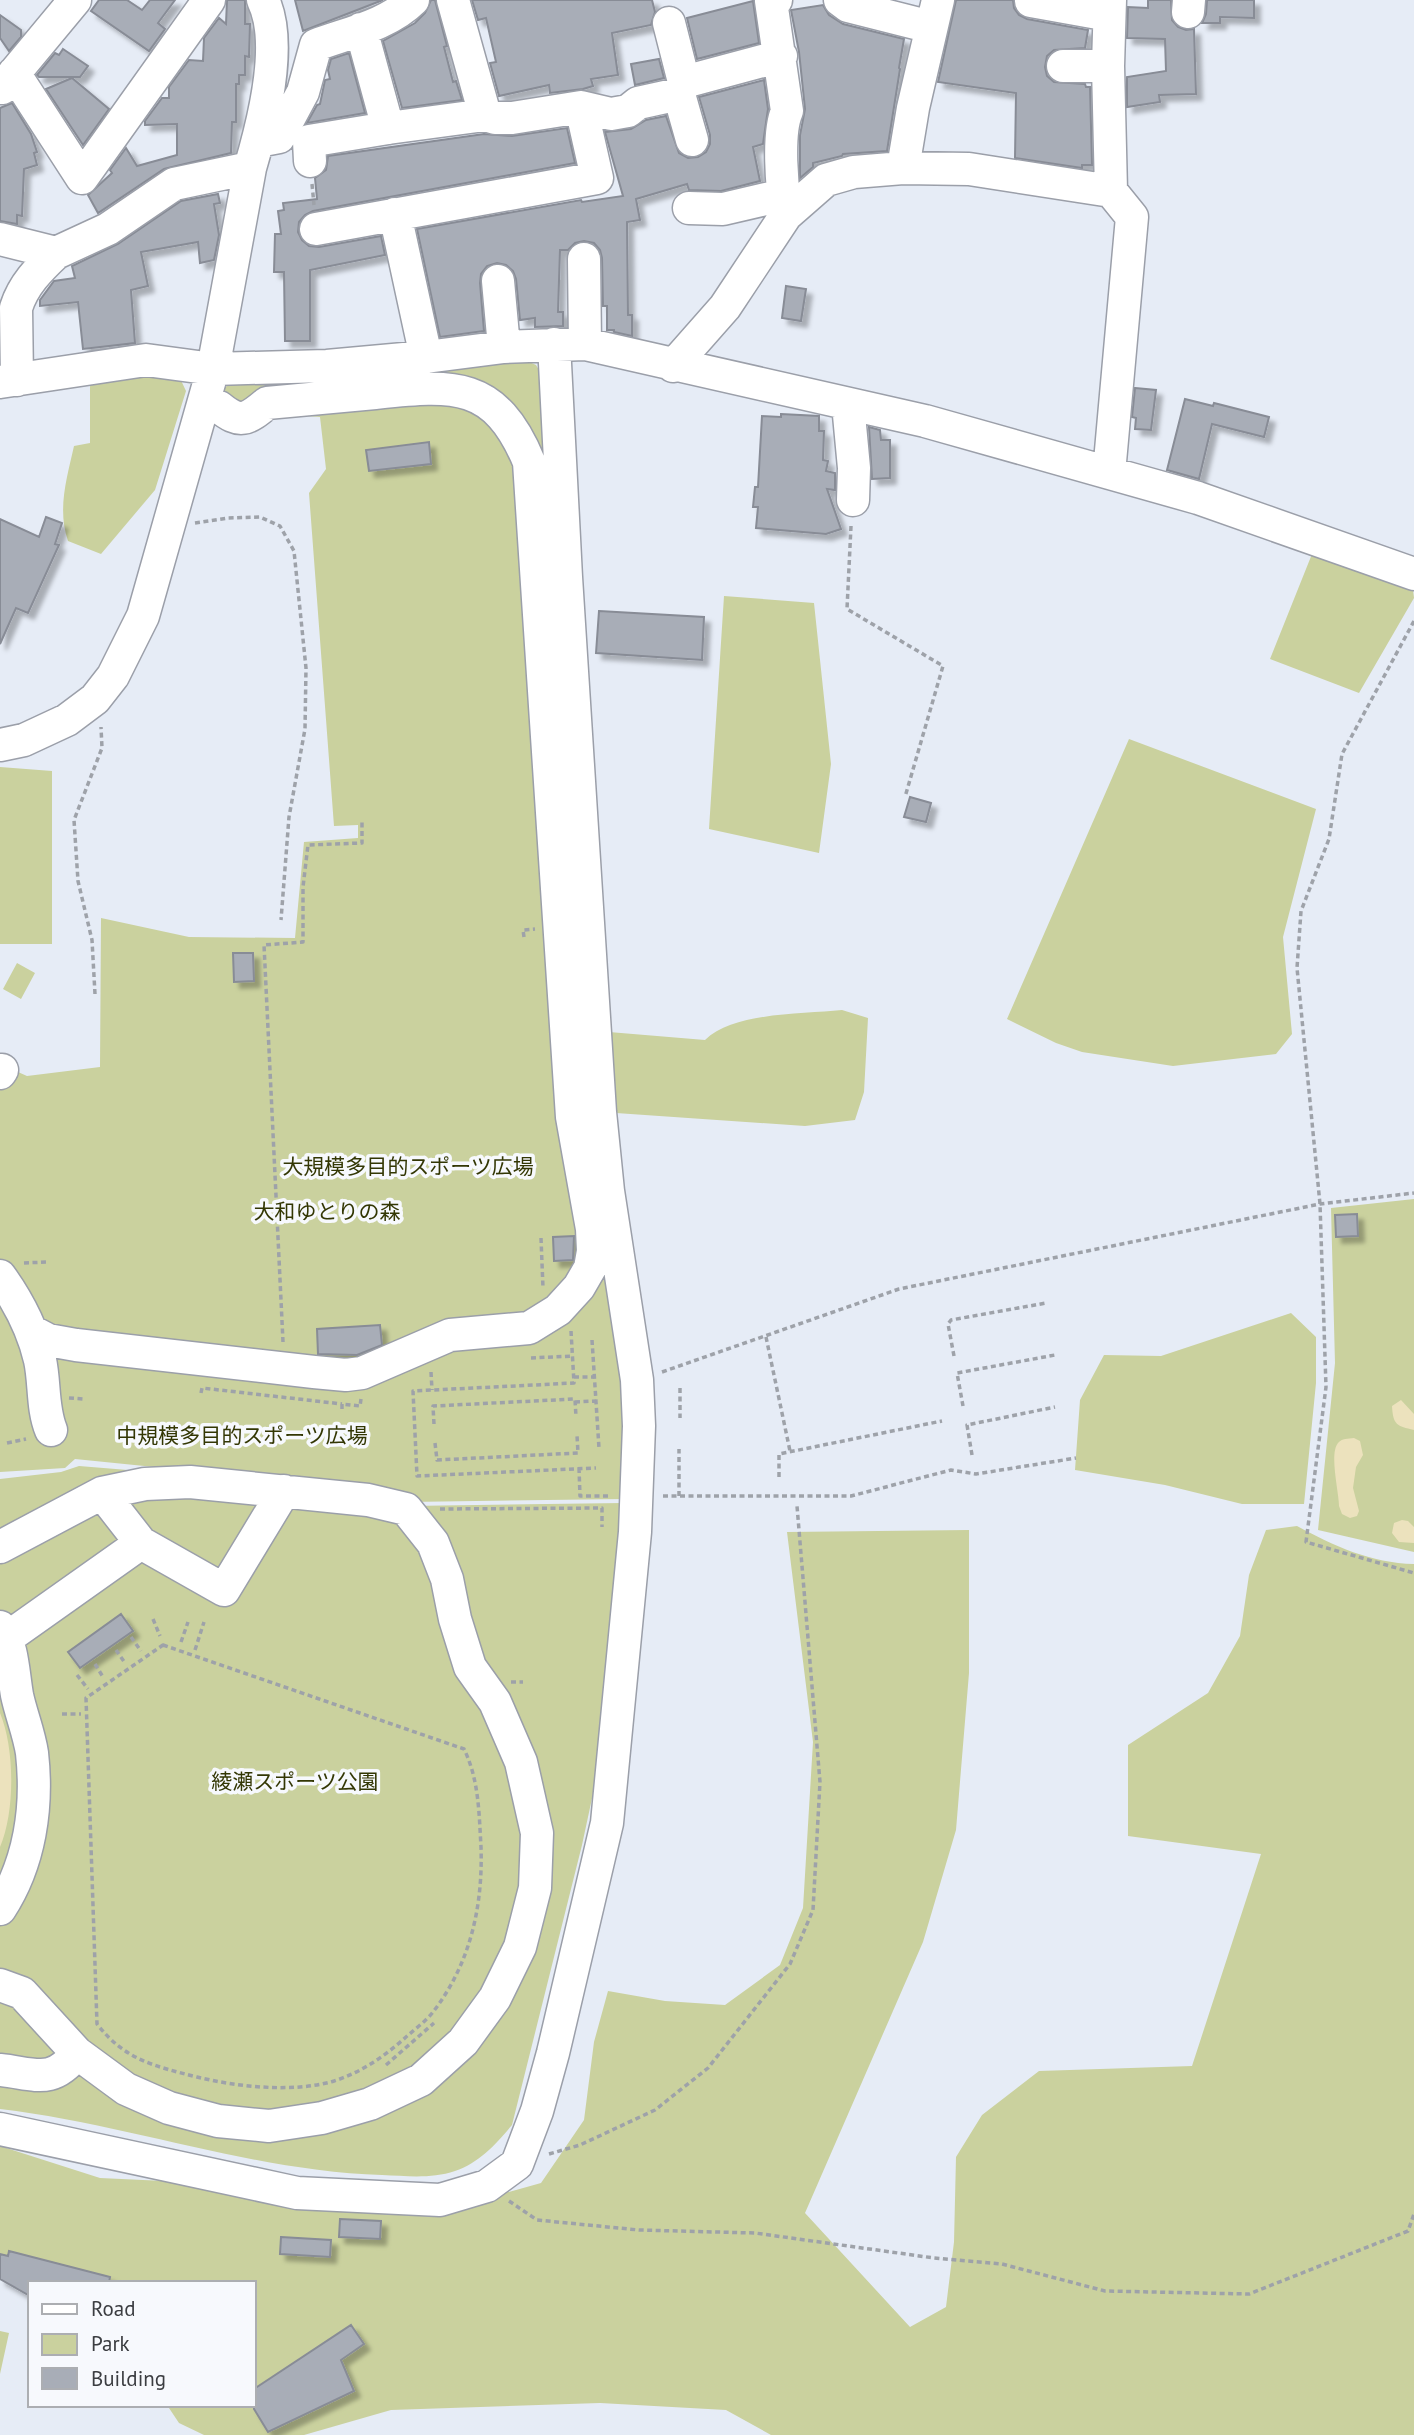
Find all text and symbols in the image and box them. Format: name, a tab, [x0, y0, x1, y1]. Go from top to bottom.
park label: 大規模多目的スポーツ広場	[282, 1153, 534, 1180]
park label: 大和ゆとりの森	[254, 1198, 401, 1225]
park label: 中規模多目的スポーツ広場	[116, 1422, 368, 1449]
park label: 綾瀬スポーツ公園	[211, 1768, 379, 1795]
legend	[28, 2281, 256, 2407]
text: Road	[91, 2295, 135, 2322]
text: Park	[91, 2330, 130, 2357]
text: Building	[91, 2365, 166, 2392]

